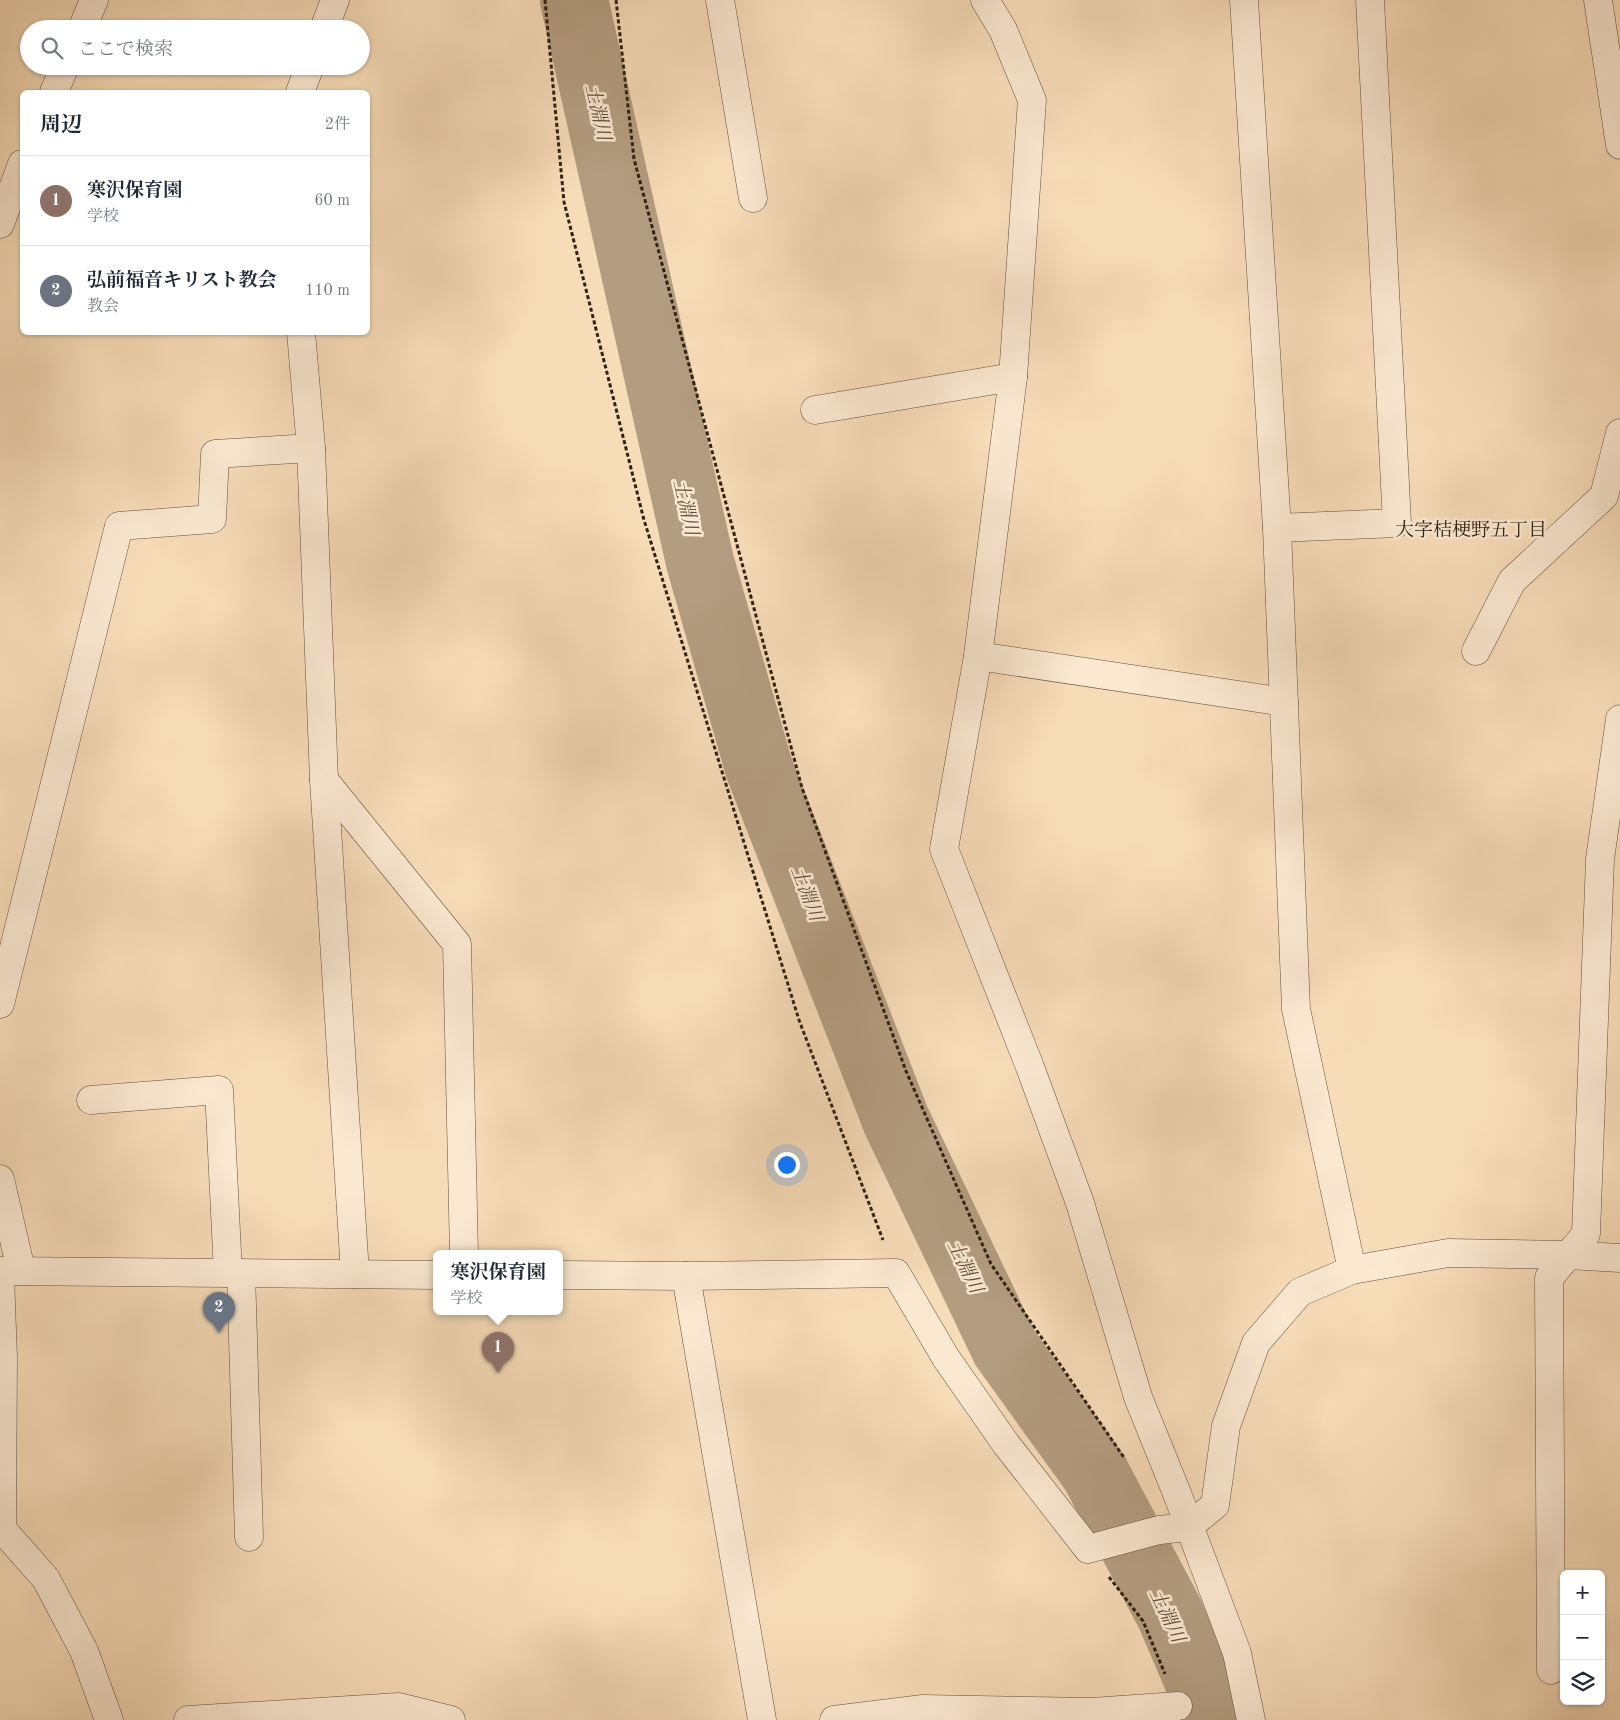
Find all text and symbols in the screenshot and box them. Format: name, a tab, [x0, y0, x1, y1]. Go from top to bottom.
search box	[20, 20, 370, 75]
icon: search	[38, 34, 66, 62]
text: ここで検索	[78, 41, 173, 60]
water label: 土淵川	[581, 82, 615, 144]
text: 周辺	[40, 115, 82, 136]
text: 2件	[325, 117, 350, 133]
text: 寒沢保育園	[87, 182, 182, 201]
text: 1	[51, 193, 61, 209]
text: 60 m	[314, 193, 350, 209]
text: 学校	[87, 209, 119, 225]
text: 弘前福音キリスト教会	[87, 272, 277, 291]
text: 2	[51, 283, 61, 299]
text: 110 m	[305, 283, 350, 299]
text: 教会	[87, 299, 119, 315]
water label: 土淵川	[669, 477, 703, 539]
district label: 大字桔梗野五丁目	[1395, 519, 1547, 541]
water label: 土淵川	[787, 863, 827, 926]
your location	[774, 1152, 800, 1178]
water label: 土淵川	[943, 1236, 987, 1299]
popup	[433, 1250, 563, 1315]
text: 寒沢保育園	[450, 1264, 546, 1283]
text: 学校	[450, 1291, 483, 1307]
pin: 2	[203, 1292, 235, 1333]
pin: 1	[482, 1332, 514, 1373]
map controls	[1560, 1570, 1605, 1705]
button: +	[1560, 1570, 1605, 1615]
water label: 土淵川	[1145, 1585, 1189, 1648]
button: −	[1560, 1615, 1605, 1660]
button: layers	[1560, 1660, 1605, 1705]

